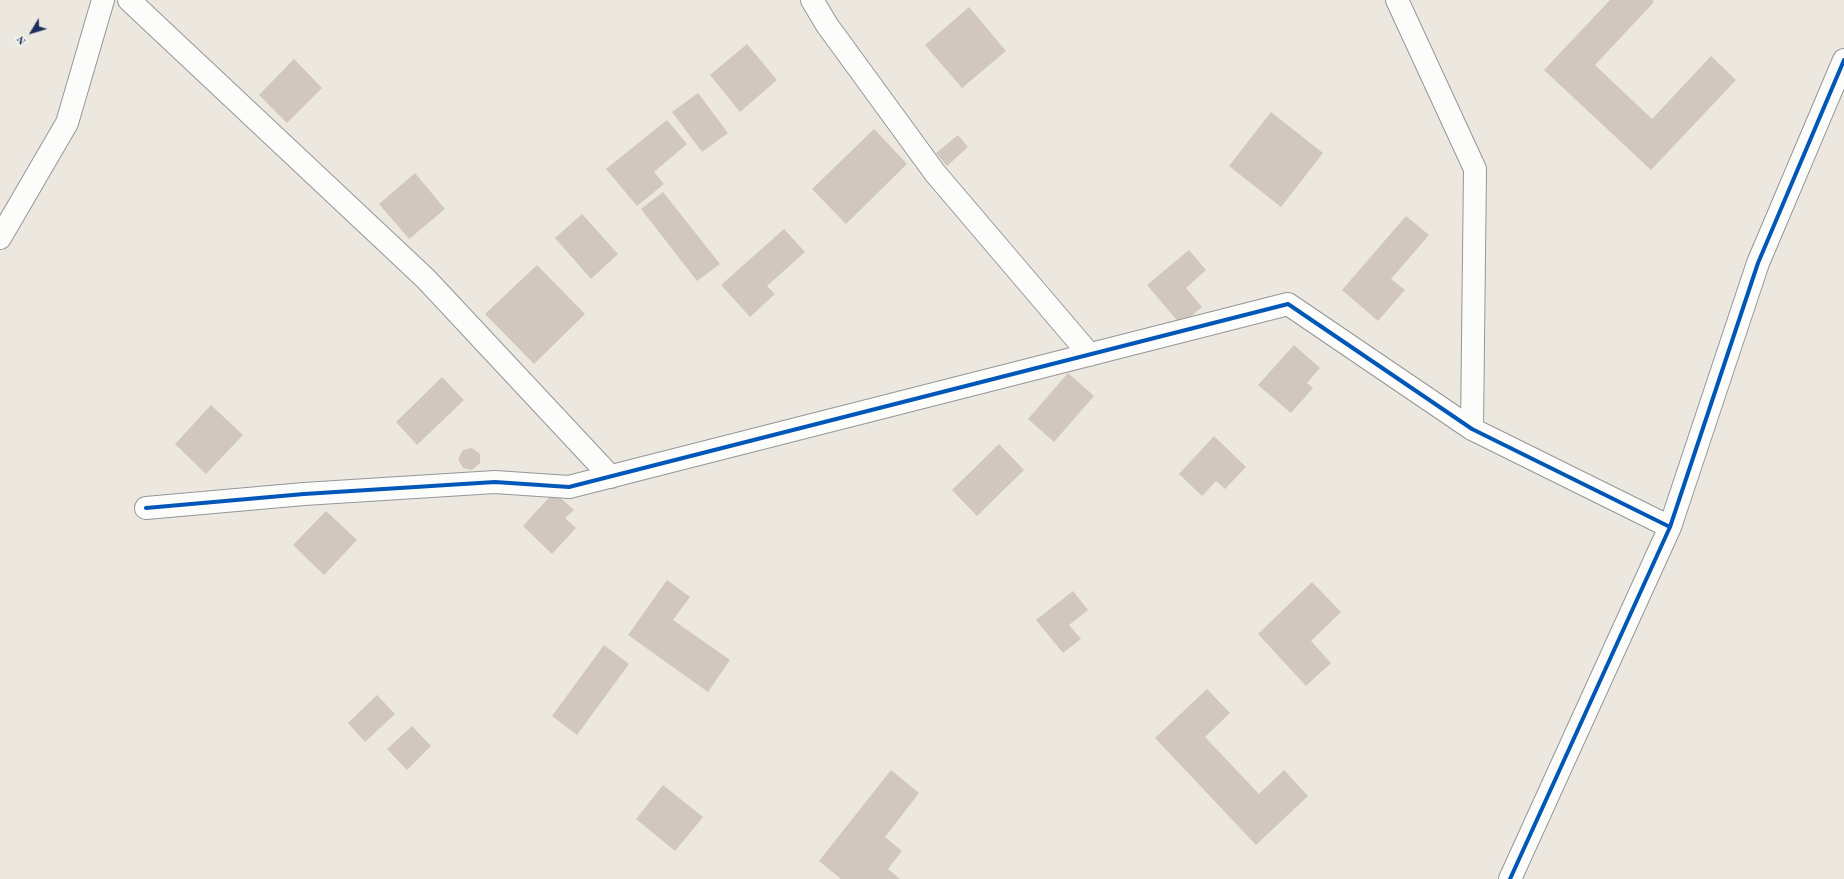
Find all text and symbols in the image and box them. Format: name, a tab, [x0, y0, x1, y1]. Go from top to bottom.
north arrow	[12, 12, 52, 52]
text: N	[15, 33, 29, 46]

